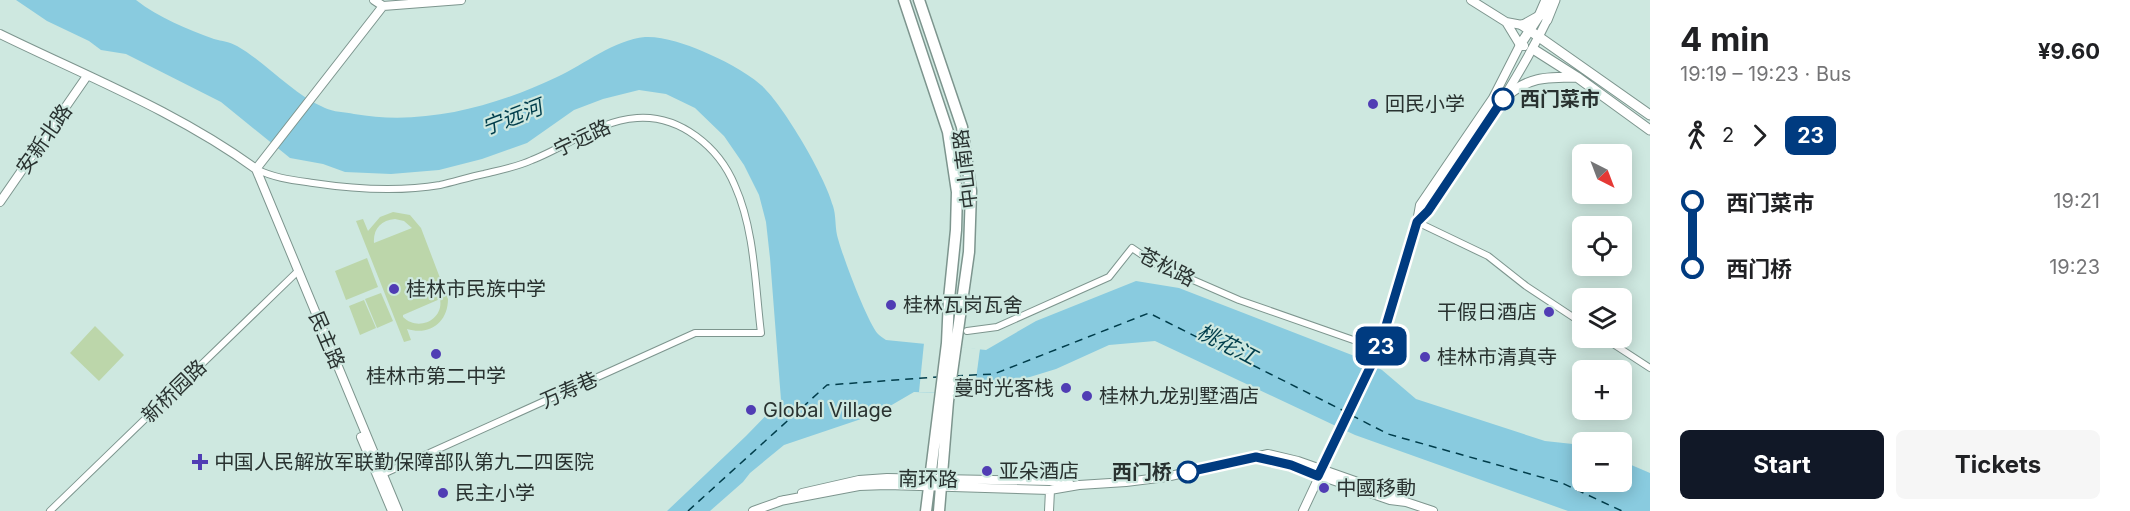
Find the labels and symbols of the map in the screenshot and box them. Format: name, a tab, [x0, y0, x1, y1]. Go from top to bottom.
place label: 西门菜市	[1520, 87, 1600, 111]
marker: 西门菜市	[1492, 88, 1514, 110]
place label: 回民小学	[1385, 92, 1465, 116]
water label: 宁远河	[478, 93, 550, 140]
marker: 回民小学	[1366, 97, 1380, 111]
street label: 安新北路	[11, 99, 77, 179]
street label: 宁远路	[550, 114, 614, 162]
street label: 中山南路	[948, 128, 982, 210]
north arrow	[1572, 144, 1632, 204]
street label: 苍松路	[1135, 243, 1199, 291]
place label: 桂林市民族中学	[406, 277, 546, 301]
marker: 桂林市民族中学	[387, 282, 401, 296]
place label: 桂林瓦岗瓦舍	[903, 293, 1023, 317]
marker: 桂林瓦岗瓦舍	[884, 298, 898, 312]
place label: 干假日酒店	[1437, 300, 1537, 324]
marker: 干假日酒店	[1542, 305, 1556, 319]
street label: 民主路	[304, 308, 350, 372]
water label: 桃花江	[1193, 319, 1263, 370]
line badge: 23	[1354, 326, 1408, 366]
place label: 桂林市清真寺	[1437, 345, 1557, 369]
marker: 桂林市第二中学	[429, 347, 443, 361]
marker: 桂林市清真寺	[1418, 350, 1432, 364]
street label: 新桥园路	[137, 355, 211, 427]
place label: 桂林市第二中学	[366, 364, 506, 388]
street label: 万寿巷	[537, 367, 601, 413]
place label: 蔓时光客栈	[954, 376, 1054, 400]
marker: 蔓时光客栈	[1059, 381, 1073, 395]
place label: 桂林九龙别墅酒店	[1099, 384, 1259, 408]
marker: 桂林九龙别墅酒店	[1080, 389, 1094, 403]
place label: Global Village	[763, 398, 892, 422]
marker: Global Village	[744, 403, 758, 417]
place label: 中国人民解放军联勤保障部队第九二四医院	[214, 450, 594, 474]
marker: 中国人民解放军联勤保障部队第九二四医院	[191, 453, 209, 471]
place label: 亚朵酒店	[999, 459, 1079, 483]
place label: 西门桥	[1112, 460, 1172, 484]
marker: 西门桥	[1177, 461, 1199, 483]
marker: 亚朵酒店	[980, 464, 994, 478]
street label: 南环路	[898, 466, 958, 492]
place label: 中國移動	[1336, 476, 1416, 500]
place label: 民主小学	[455, 481, 535, 505]
marker: 中國移動	[1317, 481, 1331, 495]
marker: 民主小学	[436, 486, 450, 500]

